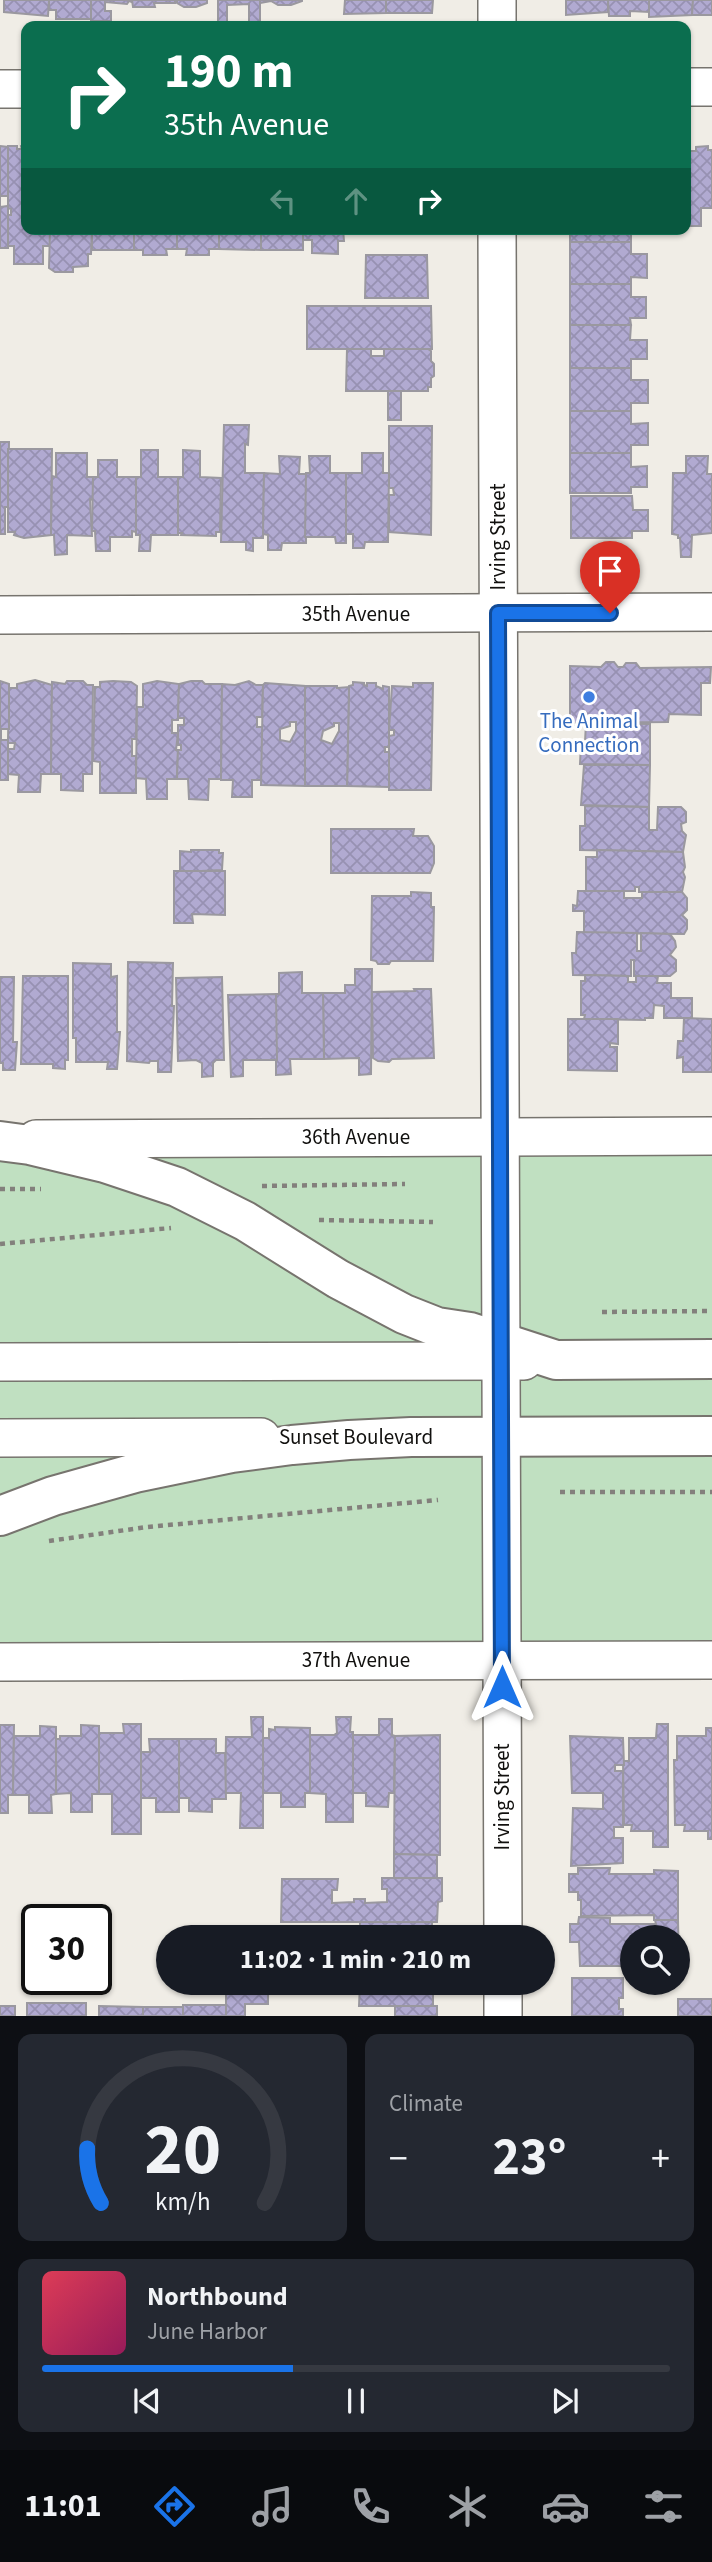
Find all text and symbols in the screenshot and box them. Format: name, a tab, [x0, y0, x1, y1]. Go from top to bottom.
text: 190 m	[164, 37, 293, 107]
icon: right	[49, 49, 140, 140]
text: 35th Avenue	[164, 102, 329, 148]
icon: left	[264, 182, 302, 220]
icon: ahead	[337, 182, 375, 220]
icon: right	[410, 182, 448, 220]
street label: Irving Street	[483, 483, 513, 591]
pin	[580, 541, 640, 613]
icon: arrive	[591, 552, 629, 590]
street label: 35th Avenue	[302, 599, 410, 629]
marker: The Animal Connection	[581, 689, 597, 705]
place label: The Animal Connection	[538, 706, 640, 760]
street label: 36th Avenue	[302, 1122, 410, 1152]
street label: Sunset Boulevard	[279, 1422, 433, 1452]
street label: 37th Avenue	[302, 1645, 410, 1675]
position arrow	[465, 1650, 539, 1724]
street label: Irving Street	[487, 1743, 517, 1851]
speed limit sign: 30	[21, 1904, 112, 1995]
map controls	[620, 1925, 690, 1995]
button: search	[620, 1925, 690, 1995]
text: 11:02 · 1 min · 210 m	[240, 1941, 471, 1978]
text: Climate	[389, 2087, 463, 2120]
text: 20	[144, 2099, 221, 2203]
text: 23°	[493, 2121, 566, 2195]
text: −	[389, 2132, 408, 2186]
text: +	[651, 2132, 670, 2186]
text: km/h	[155, 2184, 210, 2220]
text: Northbound	[147, 2278, 288, 2315]
text: June Harbor	[147, 2315, 267, 2348]
icon: previous	[128, 2382, 166, 2420]
icon: pause	[337, 2382, 375, 2420]
icon: next	[546, 2382, 584, 2420]
icon: directions	[150, 2482, 199, 2531]
icon: music	[248, 2482, 297, 2531]
icon: phone	[346, 2482, 395, 2531]
icon: climate	[443, 2482, 492, 2531]
icon: car	[541, 2482, 590, 2531]
icon: filters	[639, 2482, 688, 2531]
text: 11:01	[24, 2483, 102, 2529]

